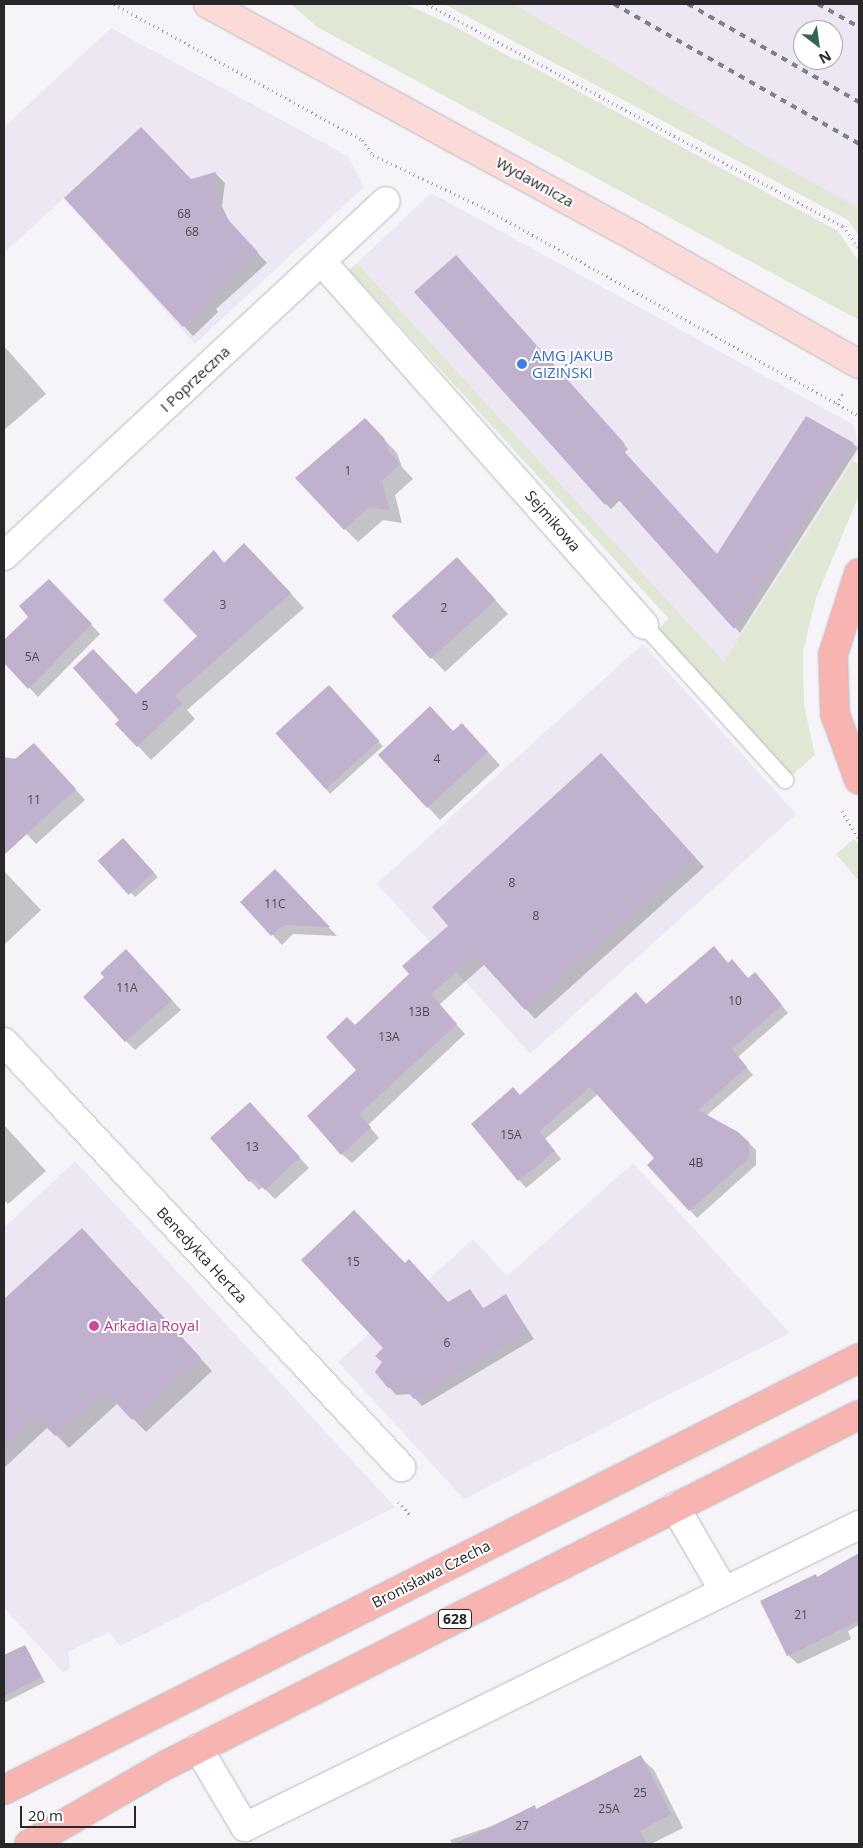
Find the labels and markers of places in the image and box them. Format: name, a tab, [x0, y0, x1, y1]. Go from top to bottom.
place label: AMG JAKUB GIZIŃSKI	[532, 346, 613, 381]
marker: AMG JAKUB GIZIŃSKI	[516, 358, 528, 370]
place label: Arkadia Royal	[104, 1317, 199, 1335]
marker: Arkadia Royal	[88, 1320, 100, 1332]

